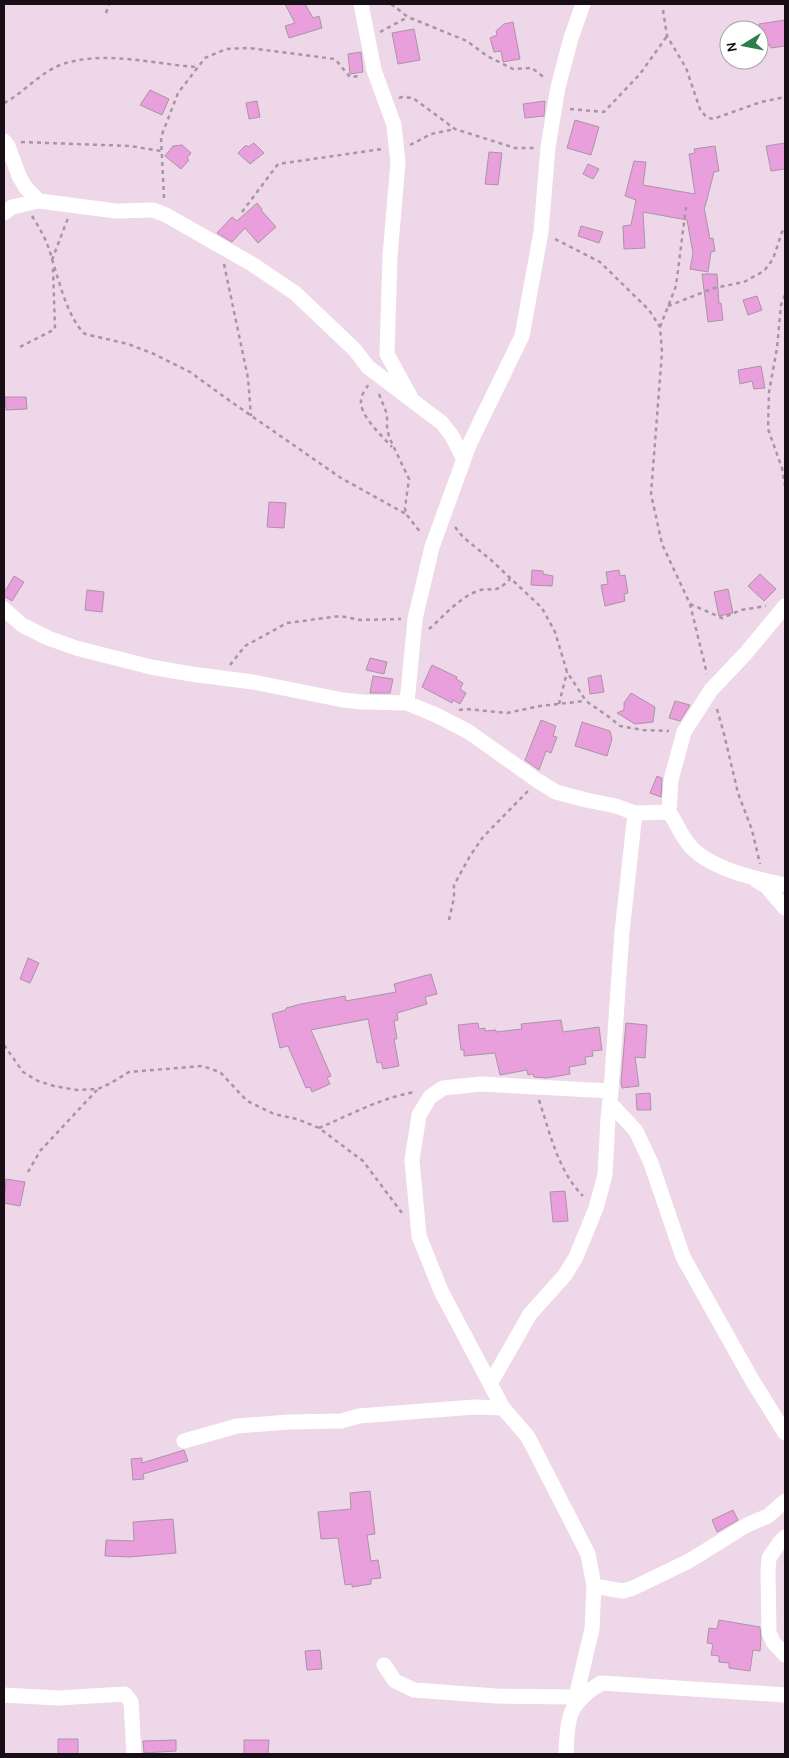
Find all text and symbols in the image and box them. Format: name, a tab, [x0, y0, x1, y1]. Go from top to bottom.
north arrow	[719, 20, 769, 70]
text: N	[722, 41, 741, 54]

